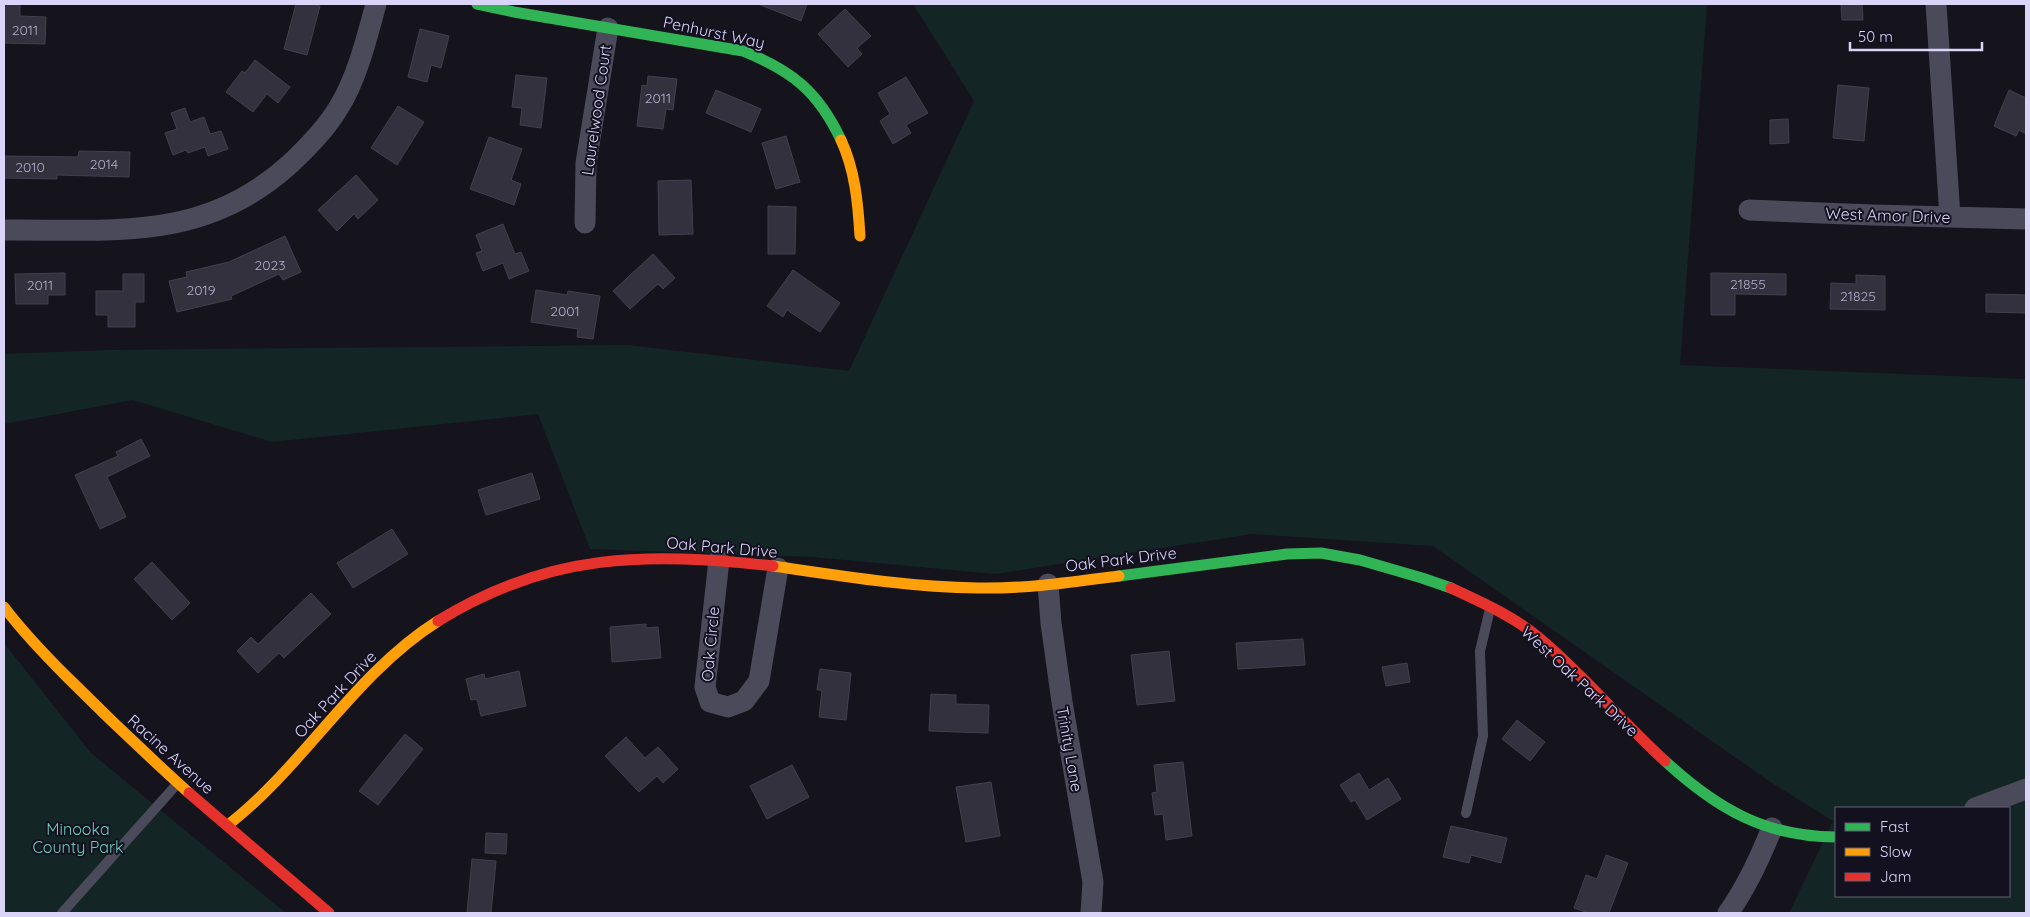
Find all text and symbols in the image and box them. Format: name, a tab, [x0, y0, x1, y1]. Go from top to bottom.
street label: Penhurst Way	[661, 11, 767, 53]
scale bar	[1850, 20, 1982, 52]
house number: 2011	[12, 21, 38, 39]
text: 50 m	[1858, 27, 1893, 46]
street label: Laurelwood Court	[577, 43, 615, 177]
house number: 2011	[645, 89, 671, 107]
house number: 2014	[90, 155, 118, 173]
house number: 2010	[15, 158, 45, 176]
street label: West Amor Drive	[1825, 203, 1951, 227]
house number: 2023	[254, 256, 286, 274]
house number: 21855	[1730, 275, 1766, 293]
house number: 2011	[27, 276, 53, 294]
house number: 2019	[186, 281, 216, 299]
house number: 21825	[1840, 287, 1876, 305]
house number: 2001	[550, 302, 580, 320]
street label: Oak Park Drive	[666, 532, 778, 562]
street label: Oak Park Drive	[1064, 542, 1178, 576]
street label: Oak Circle	[697, 606, 723, 682]
street label: West Oak Park Drive	[1517, 621, 1643, 741]
street label: Oak Park Drive	[290, 646, 380, 742]
street label: Trinity Lane	[1053, 705, 1087, 793]
street label: Racine Avenue	[124, 710, 218, 798]
legend	[1835, 807, 2010, 897]
text: Fast	[1880, 817, 1909, 836]
park label: Minooka County Park	[32, 819, 124, 857]
text: Slow	[1880, 842, 1912, 861]
text: Jam	[1880, 867, 1911, 886]

